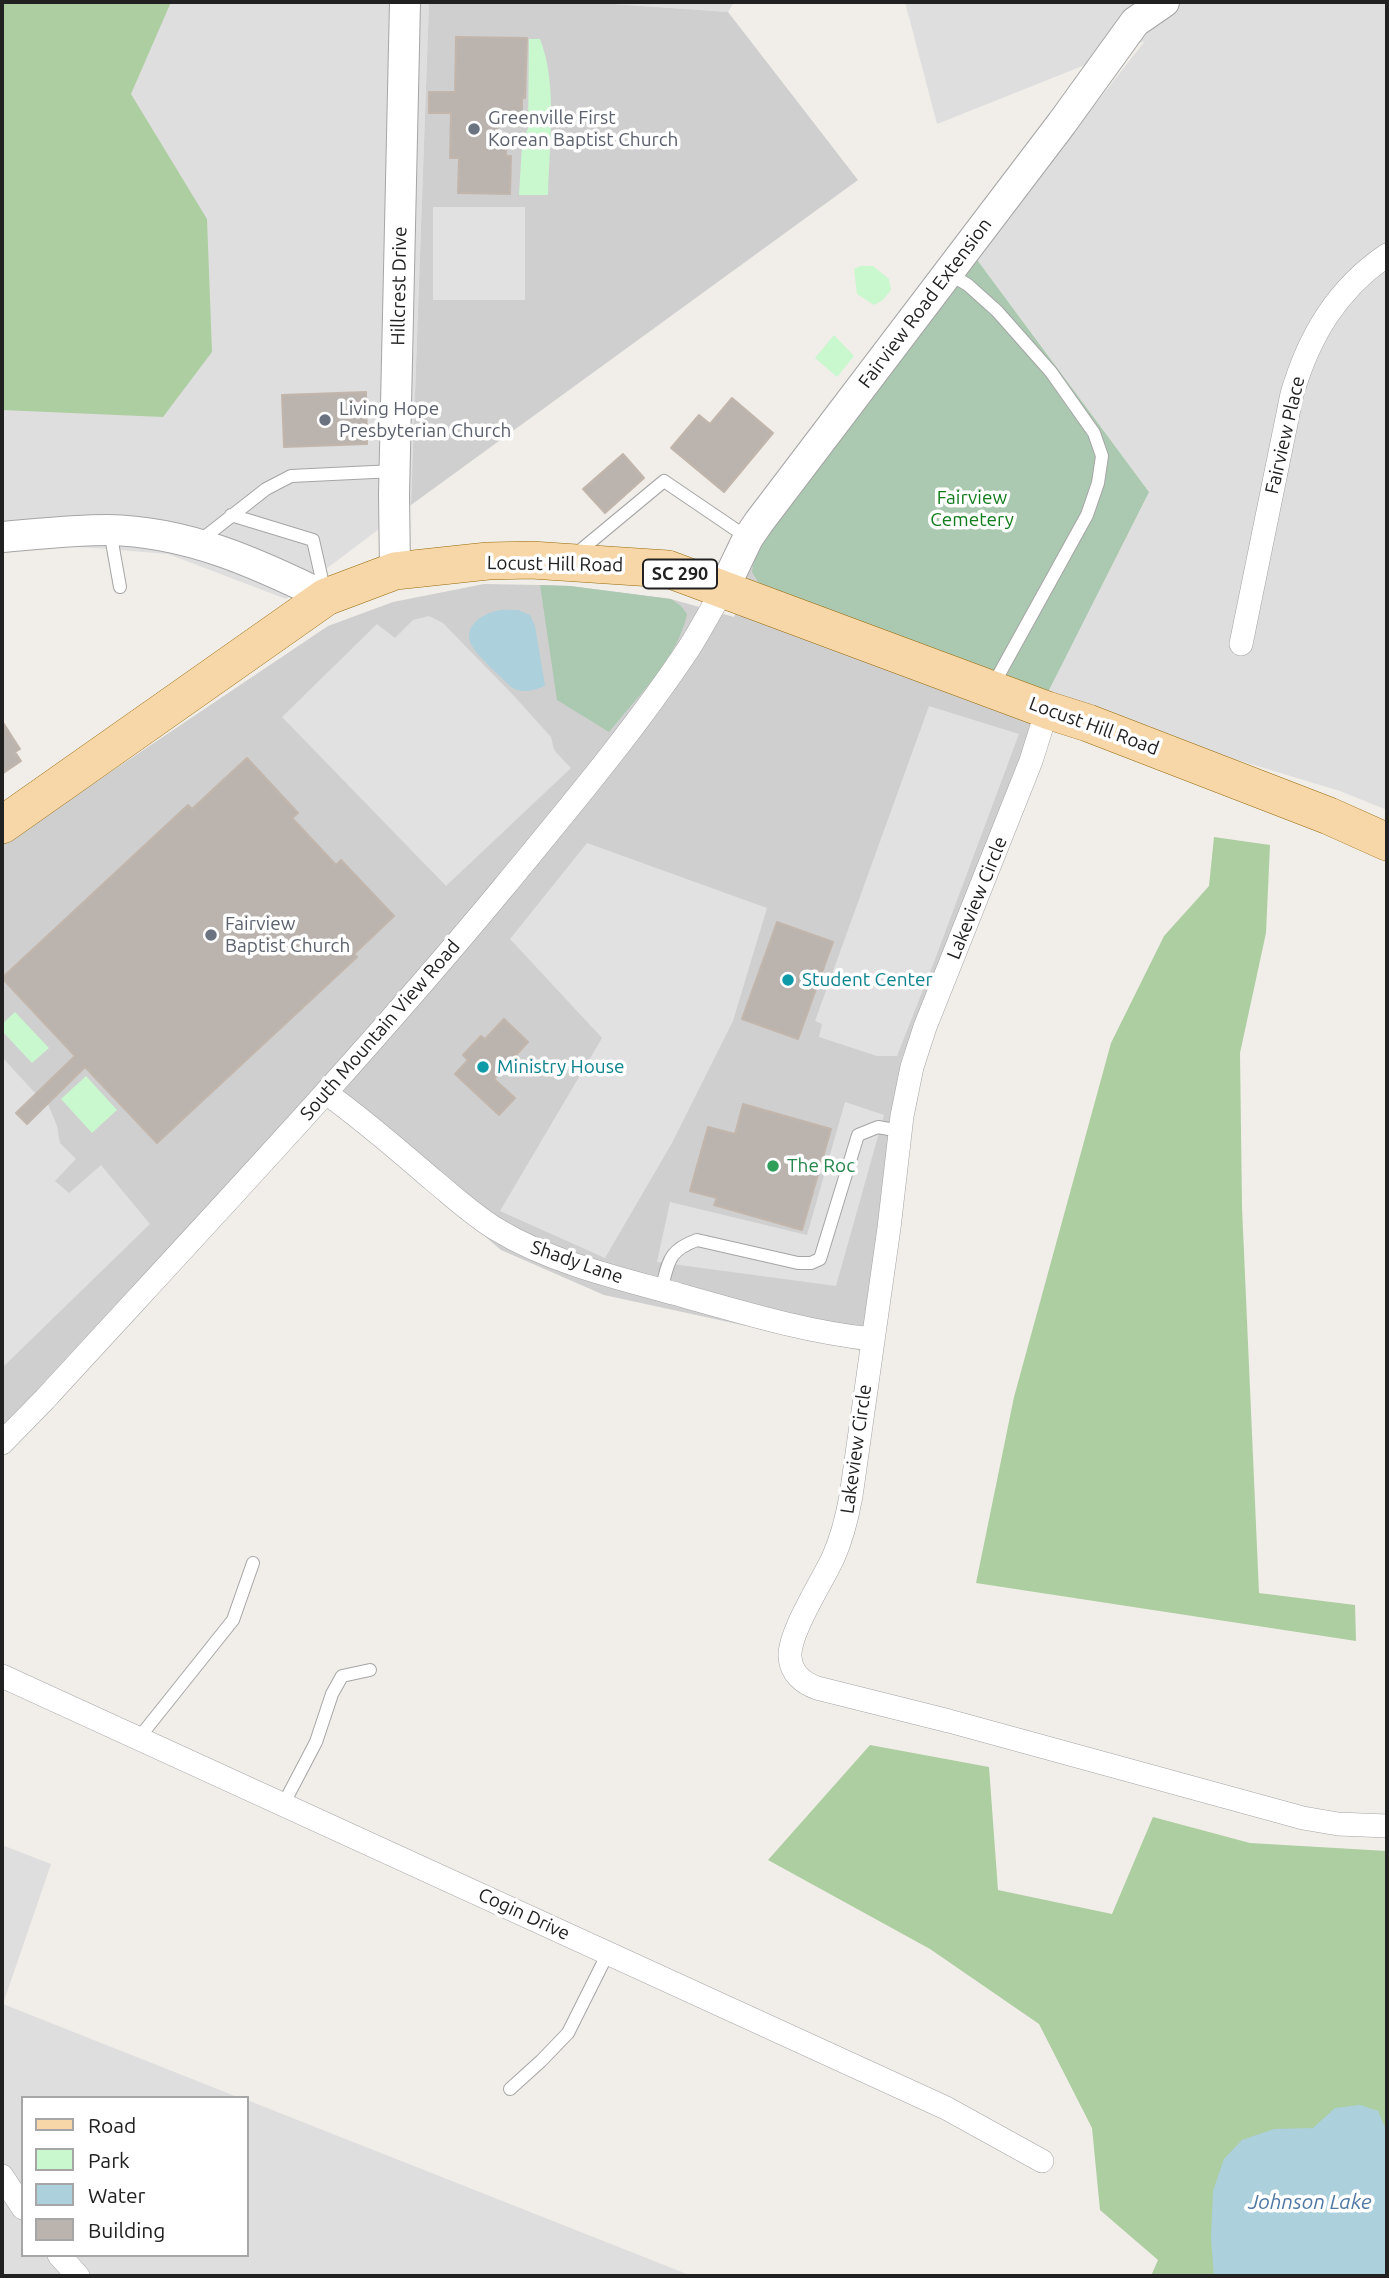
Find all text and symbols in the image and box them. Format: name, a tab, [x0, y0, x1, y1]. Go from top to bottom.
place label: Greenville First Korean Baptist Church	[488, 107, 678, 151]
marker: Greenville First Korean Baptist Church	[466, 121, 482, 137]
street label: Fairview Road Extension	[854, 214, 996, 392]
street label: Hillcrest Drive	[387, 226, 411, 346]
street label: Fairview Place	[1260, 374, 1310, 496]
place label: Living Hope Presbyterian Church	[339, 398, 511, 442]
marker: Living Hope Presbyterian Church	[317, 412, 333, 428]
park label: Fairview Cemetery	[930, 487, 1014, 531]
street label: Locust Hill Road	[487, 551, 623, 577]
road number: SC 290	[643, 560, 717, 588]
street label: Locust Hill Road	[1026, 692, 1162, 760]
street label: Lakeview Circle	[942, 833, 1012, 963]
place label: Fairview Baptist Church	[225, 913, 350, 957]
marker: Fairview Baptist Church	[203, 927, 219, 943]
street label: South Mountain View Road	[295, 935, 465, 1125]
place label: Student Center	[802, 969, 933, 991]
marker: Student Center	[780, 972, 796, 988]
place label: Ministry House	[497, 1056, 624, 1078]
marker: Ministry House	[475, 1059, 491, 1075]
place label: The Roc	[787, 1155, 855, 1177]
marker: The Roc	[765, 1158, 781, 1174]
street label: Shady Lane	[528, 1236, 626, 1288]
street label: Lakeview Circle	[836, 1383, 876, 1515]
street label: Cogin Drive	[475, 1883, 573, 1945]
legend	[21, 2096, 248, 2257]
text: Road	[88, 2113, 136, 2137]
text: Park	[88, 2148, 130, 2172]
text: Water	[88, 2183, 146, 2207]
water label: Johnson Lake	[1248, 2189, 1372, 2215]
text: Building	[88, 2218, 165, 2242]

